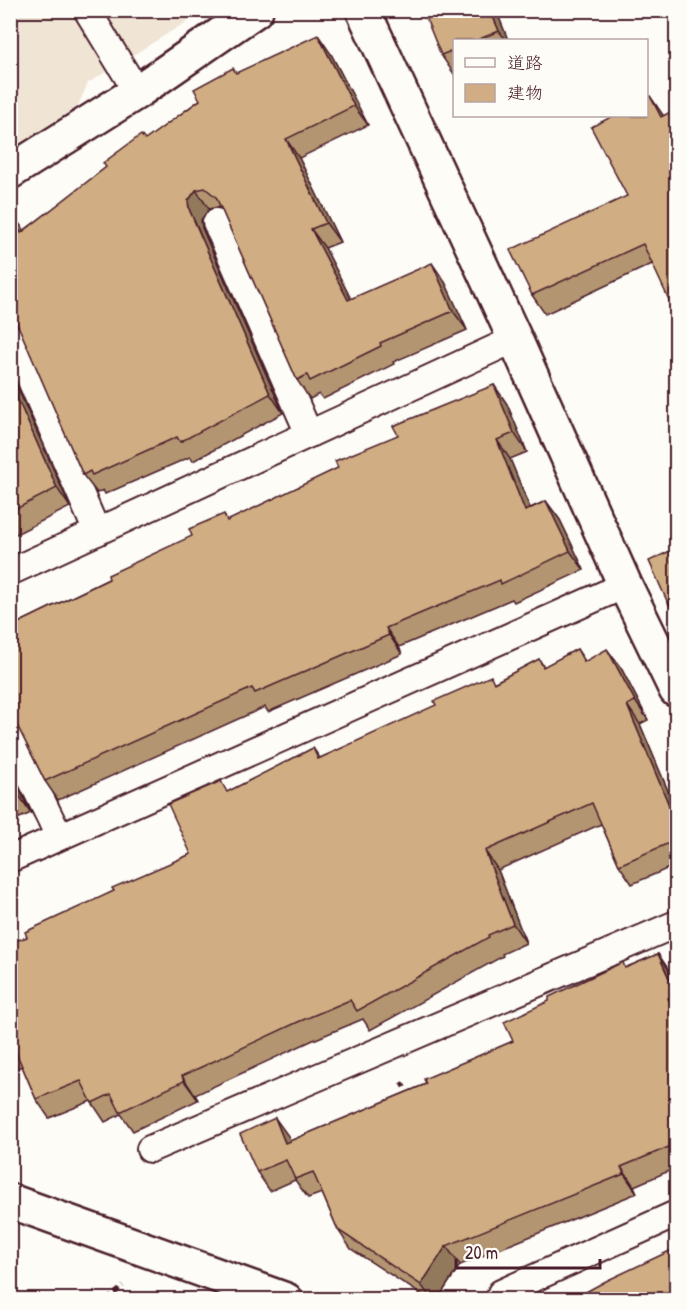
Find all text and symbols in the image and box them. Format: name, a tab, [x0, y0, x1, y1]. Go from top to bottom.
legend	[453, 39, 648, 117]
text: 道路	[507, 50, 543, 75]
text: 建物	[507, 80, 543, 105]
scale bar	[456, 1232, 600, 1270]
text: 20 m	[465, 1240, 498, 1265]

